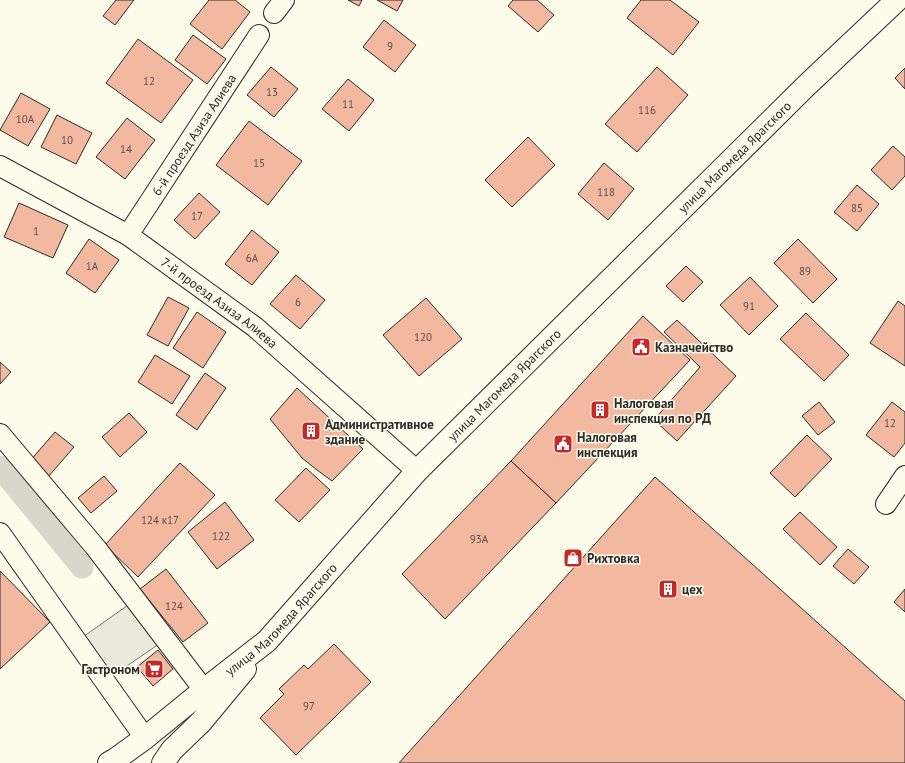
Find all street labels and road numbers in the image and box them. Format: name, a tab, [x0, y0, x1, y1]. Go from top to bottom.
street label: 6-й проезд Азиза Алиева	[148, 70, 240, 199]
street label: улица Магомеда Ярагского	[674, 97, 795, 217]
street label: 7-й проезд Азиза Алиева	[158, 253, 281, 352]
street label: улица Магомеда Ярагского	[444, 325, 564, 445]
street label: улица Магомеда Ярагского	[221, 559, 341, 679]

